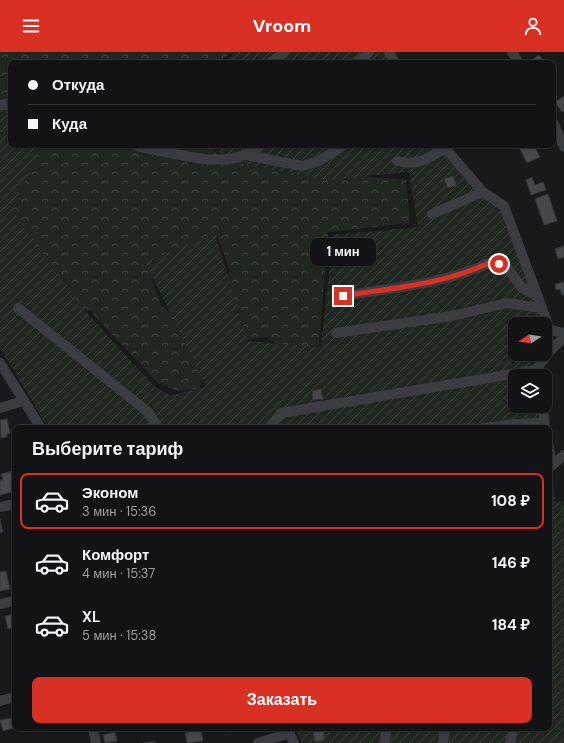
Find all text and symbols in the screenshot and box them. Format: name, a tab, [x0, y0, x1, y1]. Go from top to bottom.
text: Vroom	[253, 14, 311, 38]
icon: menu	[20, 15, 42, 37]
icon: person	[522, 15, 544, 37]
text: Откуда	[52, 75, 104, 95]
text: Куда	[52, 114, 87, 134]
callout: 1 мин	[310, 238, 376, 266]
text: 1 мин	[326, 243, 360, 260]
route start	[490, 255, 508, 273]
route end	[334, 287, 352, 305]
north arrow	[508, 317, 552, 361]
map controls	[508, 317, 552, 413]
button: layers	[508, 369, 552, 413]
text: Выберите тариф	[32, 437, 183, 461]
icon: car	[34, 483, 70, 519]
text: Эконом	[82, 483, 138, 503]
text: 108 ₽	[491, 491, 530, 511]
text: 3 мин · 15:36	[82, 503, 156, 520]
icon: car	[34, 545, 70, 581]
text: Комфорт	[82, 545, 149, 565]
text: 146 ₽	[492, 553, 530, 573]
text: 4 мин · 15:37	[82, 565, 155, 582]
icon: car	[34, 607, 70, 643]
text: XL	[82, 607, 100, 627]
text: 184 ₽	[492, 615, 530, 635]
text: 5 мин · 15:38	[82, 627, 156, 644]
button: Заказать	[32, 677, 532, 723]

